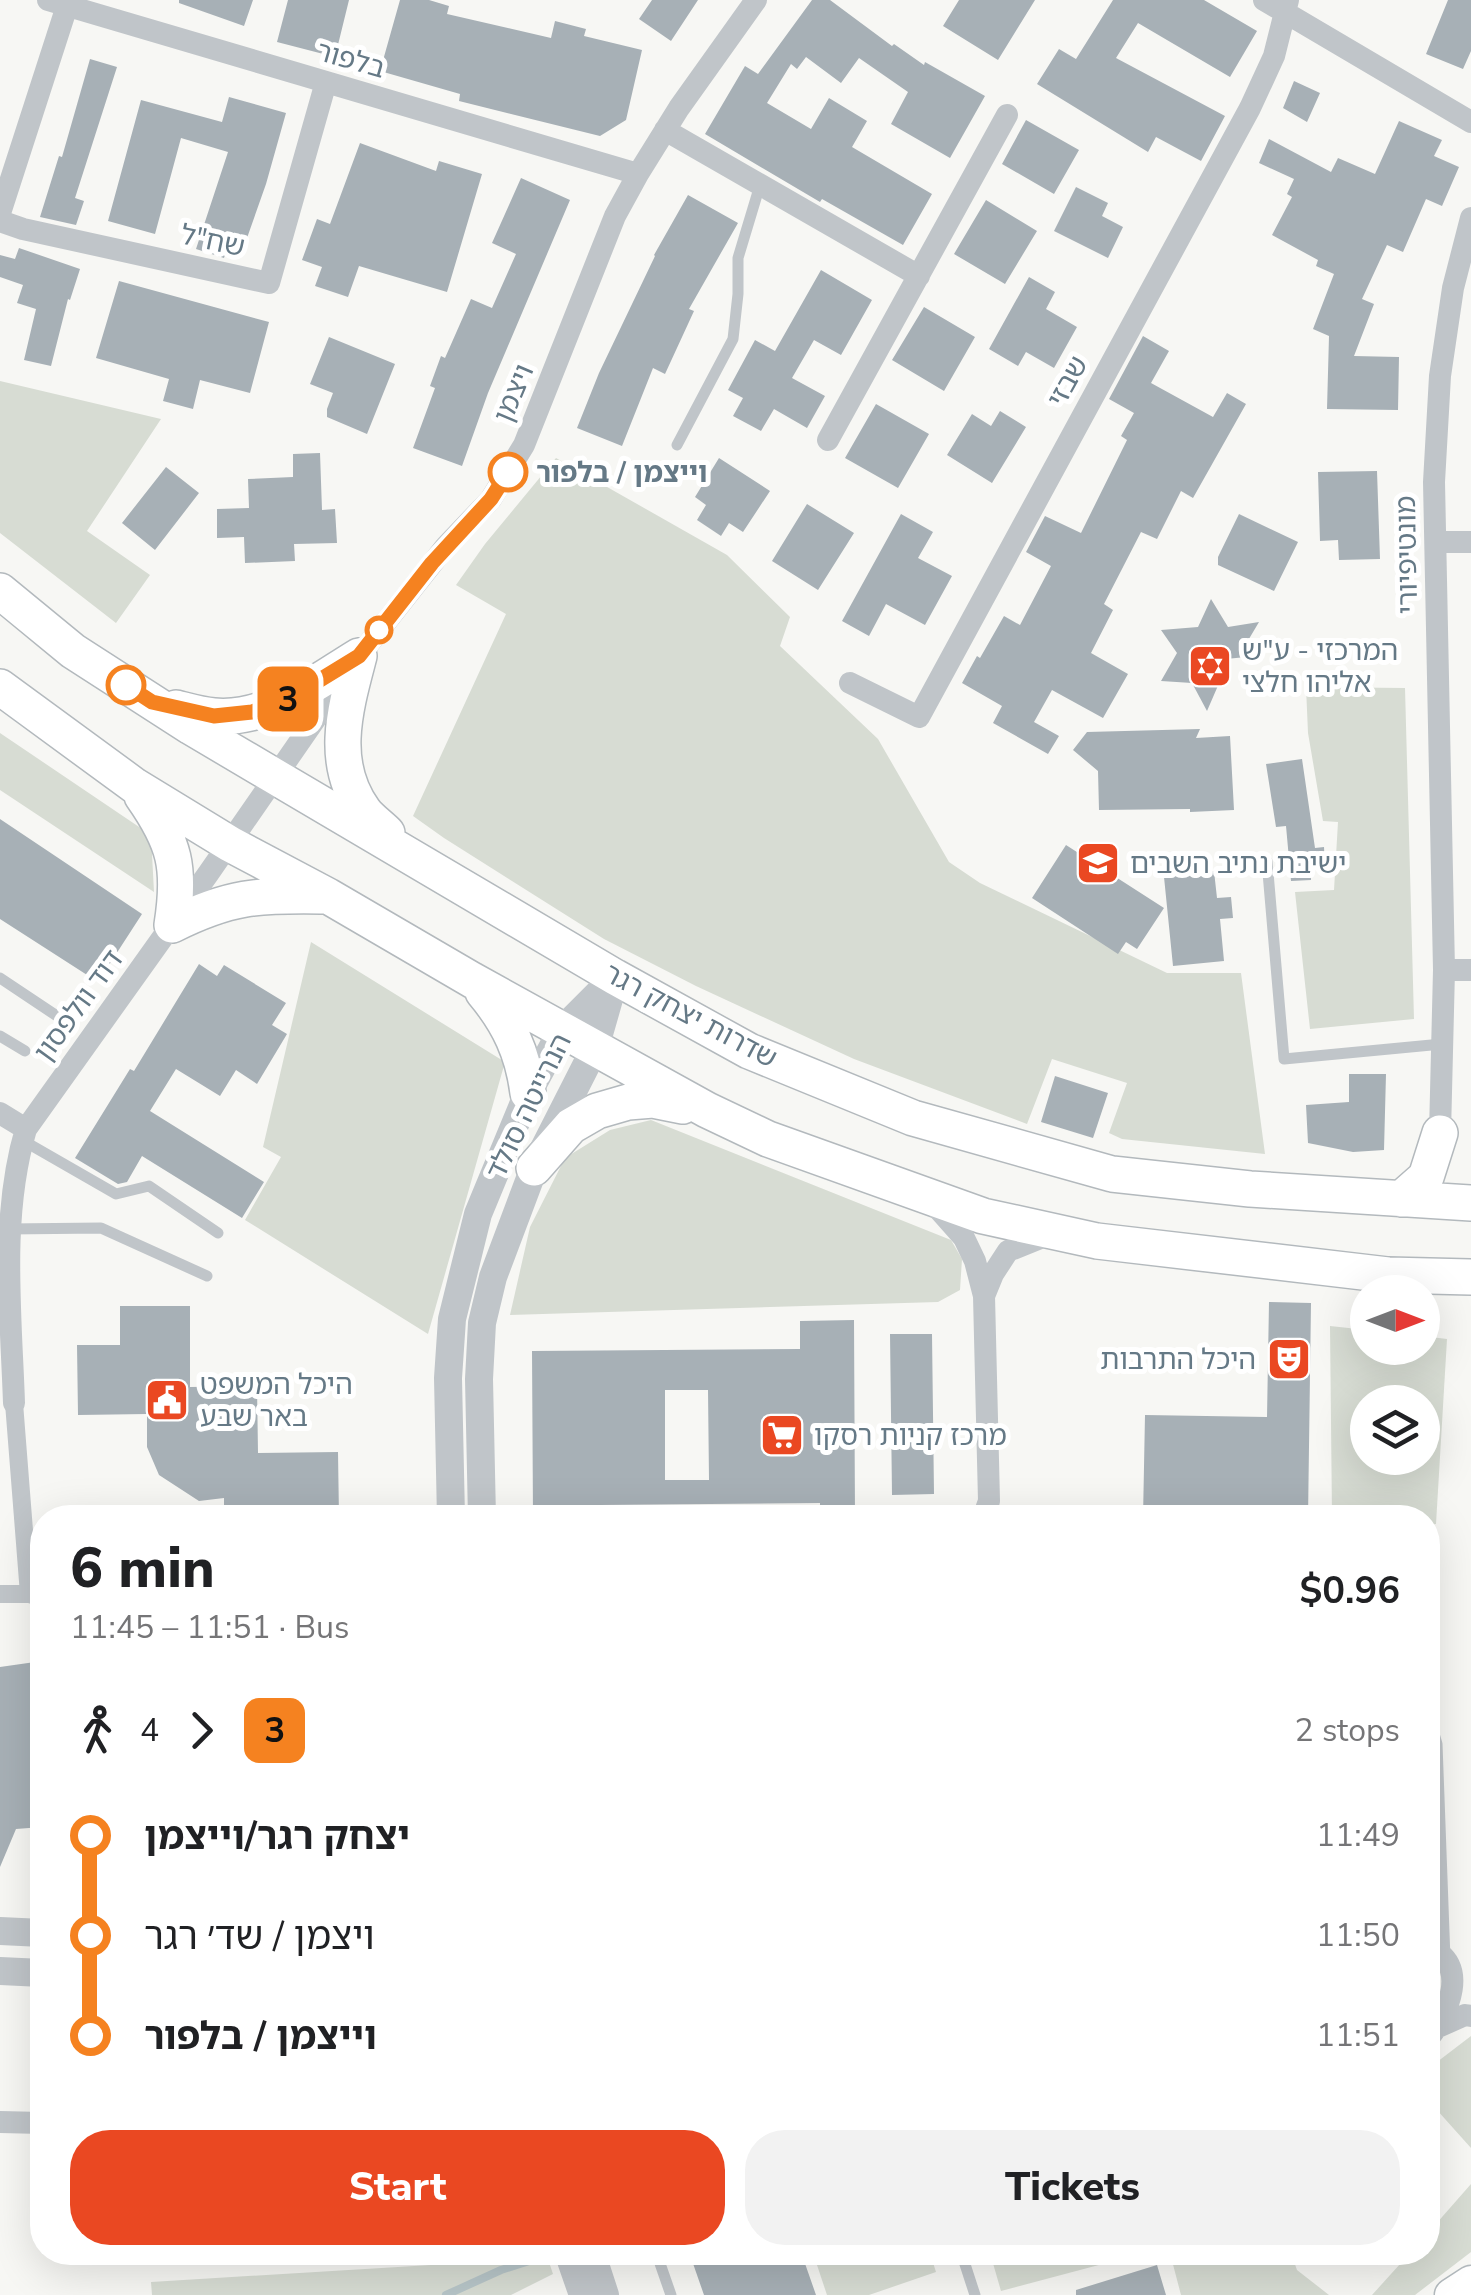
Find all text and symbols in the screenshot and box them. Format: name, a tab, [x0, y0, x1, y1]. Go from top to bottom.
street label: בלפור	[312, 32, 389, 88]
street label: שח"ל	[177, 216, 248, 266]
street label: שבזי	[1038, 349, 1097, 414]
street label: ויצמן	[485, 358, 543, 428]
marker: וייצמן / בלפור	[489, 453, 527, 491]
place label: וייצמן / בלפור	[536, 454, 708, 492]
street label: מונטיפיורי	[1387, 495, 1427, 615]
unlabelled marker	[366, 617, 392, 643]
place label: המרכזי - ע"ש אליהו חלצי	[1242, 632, 1398, 702]
synagogue icon: המרכזי - ע"ש אליהו חלצי	[1187, 643, 1233, 689]
unlabelled marker	[107, 666, 145, 704]
line badge: 3	[256, 666, 320, 732]
text: 3	[277, 676, 299, 723]
school or university icon: ישיבת נתיב השבים	[1075, 840, 1121, 886]
place label: ישיבת נתיב השבים	[1130, 845, 1347, 883]
street label: דוד וולפסון	[25, 942, 132, 1069]
street label: שדרות יצחק רגר	[597, 954, 784, 1077]
street label: הנרייטה סולד	[477, 1027, 581, 1186]
north arrow	[1350, 1275, 1440, 1365]
map controls	[1350, 1275, 1440, 1475]
theatre icon: היכל התרבות	[1266, 1336, 1312, 1382]
place label: היכל התרבות	[1100, 1341, 1256, 1379]
place label: היכל המשפט באר שבע	[200, 1366, 353, 1436]
public building icon: היכל המשפט באר שבע	[144, 1377, 190, 1423]
button: layers	[1350, 1385, 1440, 1475]
supermarket icon: מרכז קניות רסקו	[759, 1412, 805, 1458]
place label: מרכז קניות רסקו	[814, 1417, 1007, 1455]
text: 6 min	[70, 1531, 215, 1606]
text: $0.96	[1299, 1565, 1400, 1616]
text: 11:45 – 11:51 · Bus	[70, 1606, 349, 1649]
icon: walk	[70, 1703, 125, 1758]
icon: forward	[174, 1703, 229, 1758]
text: 3	[264, 1707, 285, 1754]
text: 4	[140, 1709, 159, 1752]
text: 2 stops	[1294, 1709, 1400, 1752]
text: יצחק רגר/וייצמן	[144, 1811, 410, 1862]
text: 11:49	[1316, 1814, 1400, 1857]
text: ויצמן / שד׳ רגר	[144, 1911, 375, 1962]
text: 11:50	[1316, 1914, 1400, 1957]
text: וייצמן / בלפור	[144, 2011, 377, 2062]
text: 11:51	[1316, 2014, 1400, 2057]
button: Start	[70, 2130, 725, 2245]
button: Tickets	[745, 2130, 1400, 2245]

